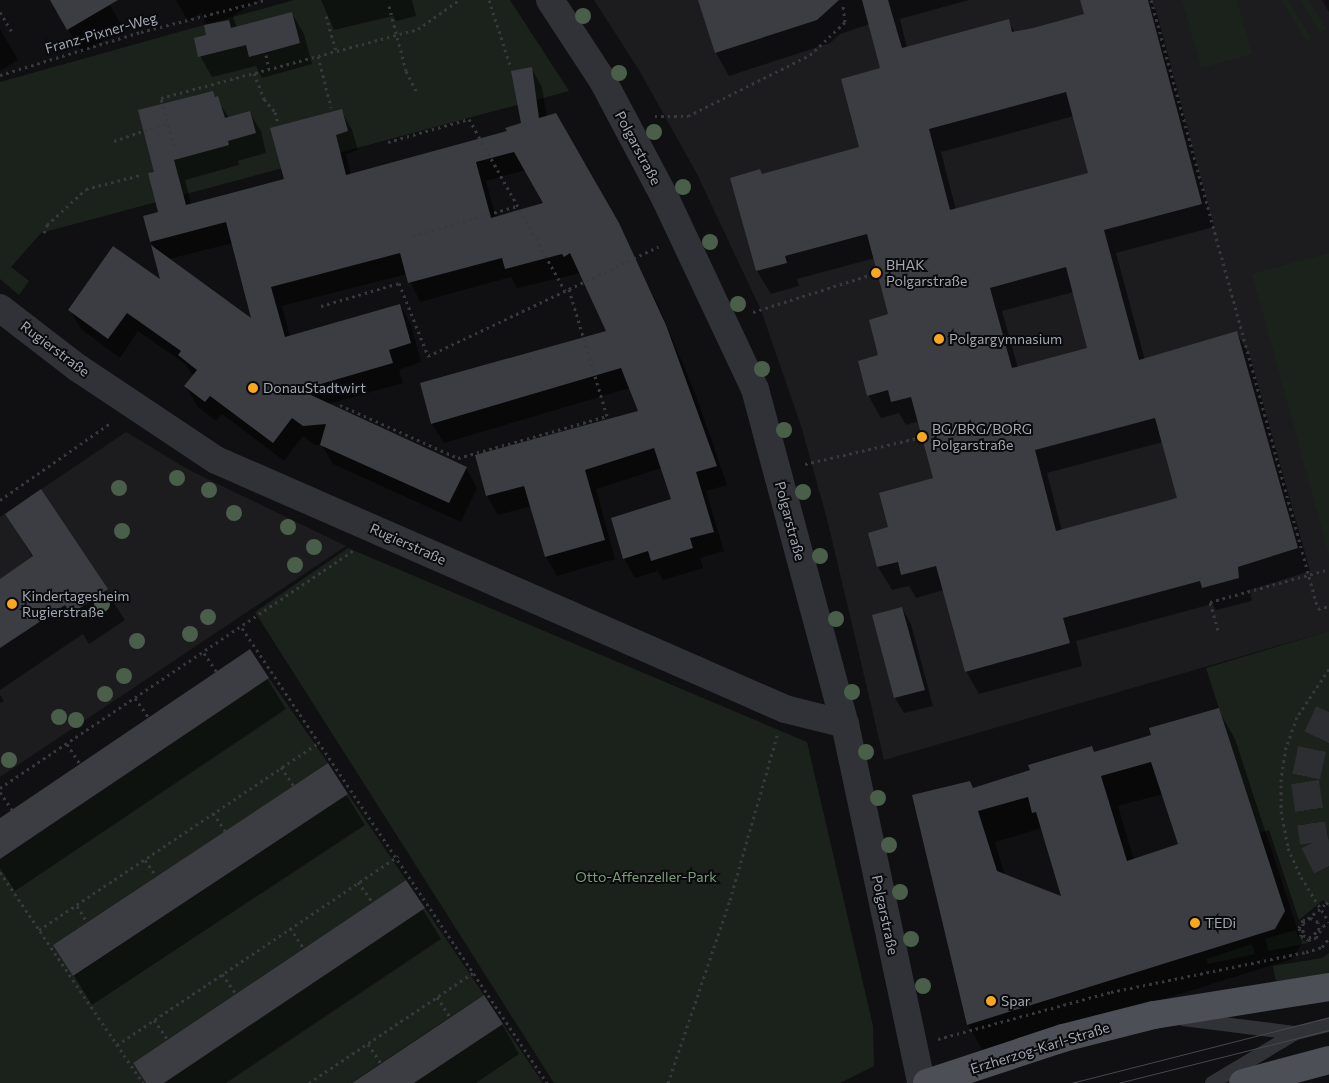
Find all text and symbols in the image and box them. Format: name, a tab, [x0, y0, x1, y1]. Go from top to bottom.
street label: Franz-Pixner-Weg	[43, 9, 159, 57]
street label: Polgarstraße	[611, 108, 665, 188]
place label: BHAK Polgarstraße	[886, 257, 967, 290]
marker: BHAK Polgarstraße	[870, 267, 882, 279]
street label: Rugierstraße	[17, 318, 93, 380]
place label: Polgargymnasium	[949, 331, 1062, 347]
marker: Polgargymnasium	[933, 333, 945, 345]
place label: DonauStadtwirt	[263, 380, 366, 396]
marker: DonauStadtwirt	[247, 382, 259, 394]
place label: BG/BRG/BORG Polgarstraße	[932, 421, 1032, 454]
marker: BG/BRG/BORG Polgarstraße	[916, 431, 928, 443]
street label: Polgarstraße	[771, 480, 809, 562]
street label: Rugierstraße	[367, 520, 449, 568]
place label: Kindertagesheim Rugierstraße	[22, 588, 130, 620]
marker: Kindertagesheim Rugierstraße	[6, 598, 18, 610]
park label: Otto-Affenzeller-Park	[575, 869, 717, 885]
street label: Polgarstraße	[868, 873, 902, 957]
place label: TEDi	[1205, 915, 1236, 931]
marker: TEDi	[1189, 917, 1201, 929]
place label: Spar	[1001, 993, 1030, 1009]
marker: Spar	[985, 995, 997, 1007]
street label: Erzherzog-Karl-Straße	[968, 1019, 1112, 1077]

